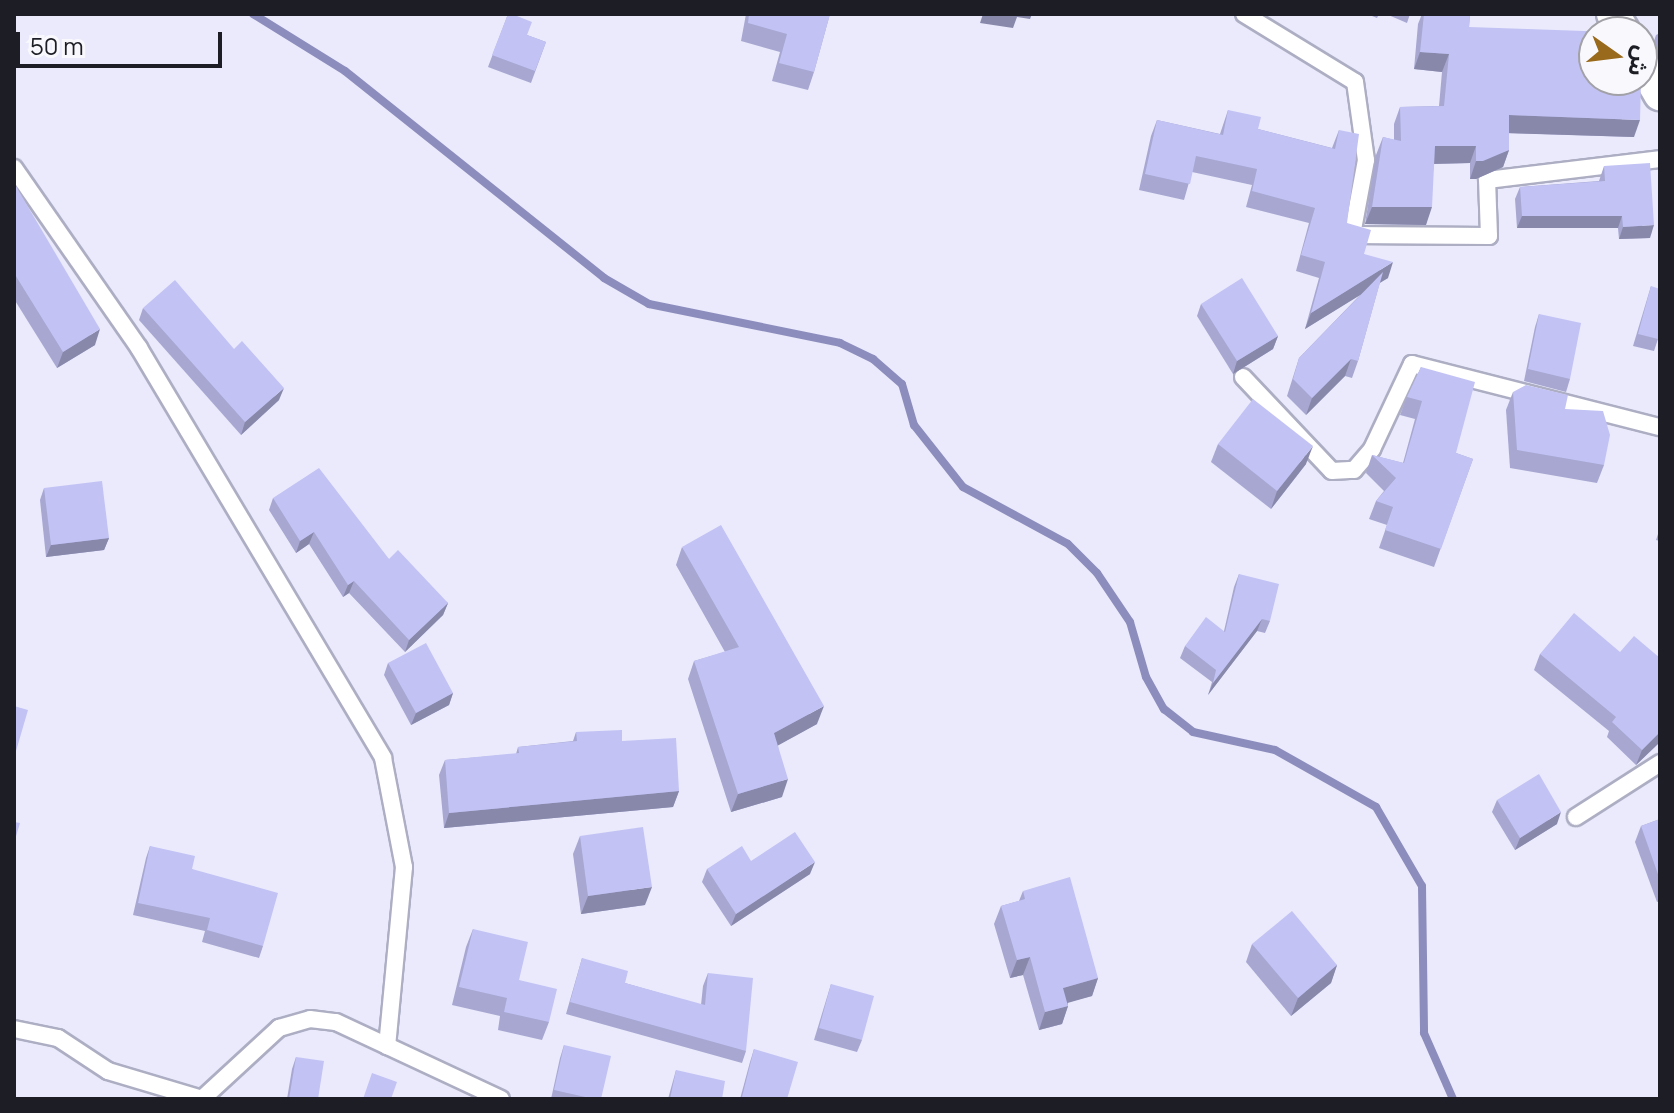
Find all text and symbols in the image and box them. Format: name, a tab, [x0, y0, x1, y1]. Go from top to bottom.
scale bar	[20, 16, 226, 66]
north arrow	[1578, 16, 1658, 96]
text: 50 m	[30, 29, 84, 62]
text: ش	[1621, 43, 1658, 80]

